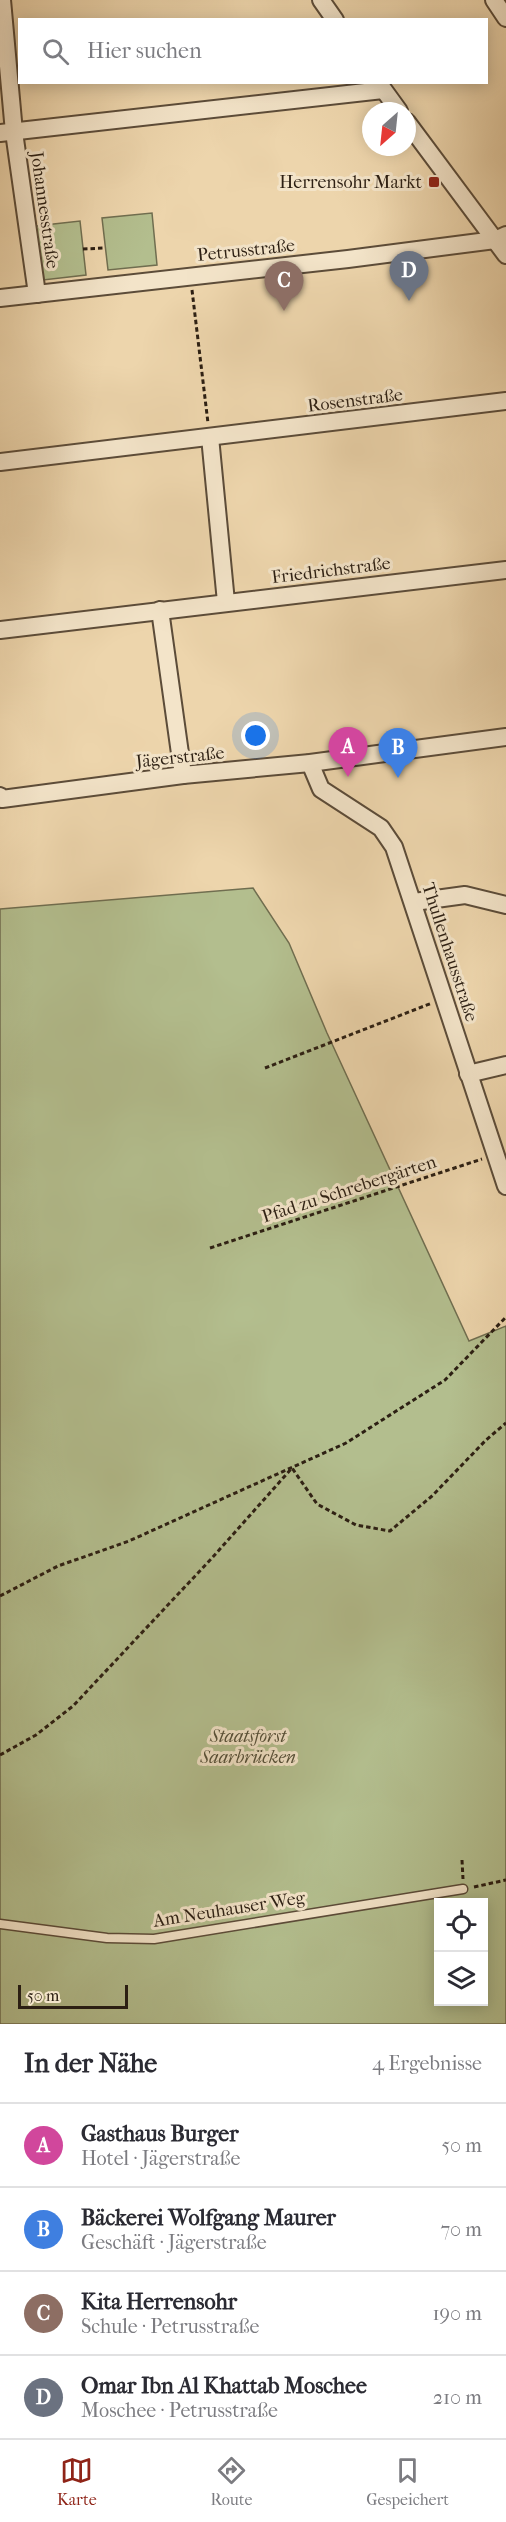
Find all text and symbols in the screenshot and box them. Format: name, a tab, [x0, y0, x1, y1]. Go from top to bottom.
search box	[18, 18, 488, 84]
icon: search	[39, 35, 72, 68]
text: Hier suchen	[87, 38, 202, 64]
north arrow	[362, 102, 416, 156]
street label: Johannesstraße	[26, 148, 63, 270]
place label: Herrensohr Markt	[279, 172, 423, 193]
marker: Herrensohr Markt	[427, 175, 441, 189]
street label: Petrusstraße	[196, 235, 296, 266]
pin: D	[390, 252, 428, 301]
pin: C	[264, 262, 304, 311]
street label: Rosenstraße	[306, 384, 404, 417]
street label: Friedrichstraße	[270, 553, 392, 588]
your location	[241, 721, 270, 750]
pin: A	[328, 728, 368, 777]
pin: B	[378, 728, 418, 778]
street label: Jägerstraße	[133, 742, 225, 773]
street label: Thullenhausstraße	[417, 880, 482, 1024]
street label: Pfad zu Schrebergärten	[259, 1151, 439, 1228]
park label: Staatsforst Saarbrücken	[199, 1726, 296, 1768]
street label: Am Neuhauser Weg	[151, 1887, 307, 1932]
map controls	[434, 1898, 488, 2006]
button: locate	[434, 1898, 488, 1952]
button: layers	[434, 1952, 488, 2006]
scale bar	[18, 1982, 128, 2010]
text: 50 m	[27, 1986, 59, 2005]
text: In der Nähe	[24, 2048, 157, 2079]
text: 4 Ergebnisse	[372, 2052, 482, 2075]
text: Gasthaus Burger	[81, 2121, 239, 2147]
text: A	[37, 2134, 50, 2157]
text: 50 m	[441, 2134, 482, 2157]
text: Hotel · Jägerstraße	[81, 2147, 240, 2170]
text: Bäckerei Wolfgang Maurer	[81, 2205, 336, 2231]
text: B	[37, 2218, 50, 2241]
text: 70 m	[440, 2218, 482, 2241]
text: Geschäft · Jägerstraße	[81, 2231, 267, 2254]
text: Kita Herrensohr	[81, 2289, 237, 2315]
text: C	[37, 2302, 50, 2325]
text: 190 m	[432, 2302, 482, 2325]
text: Schule · Petrusstraße	[81, 2315, 259, 2338]
text: Omar Ibn Al Khattab Moschee	[81, 2373, 367, 2399]
text: D	[36, 2386, 51, 2409]
text: 210 m	[433, 2386, 482, 2409]
text: Moschee · Petrusstraße	[81, 2399, 278, 2422]
tab: Karte	[57, 2454, 97, 2509]
tab: Route	[210, 2454, 252, 2509]
tab: Gespeichert	[366, 2454, 449, 2509]

